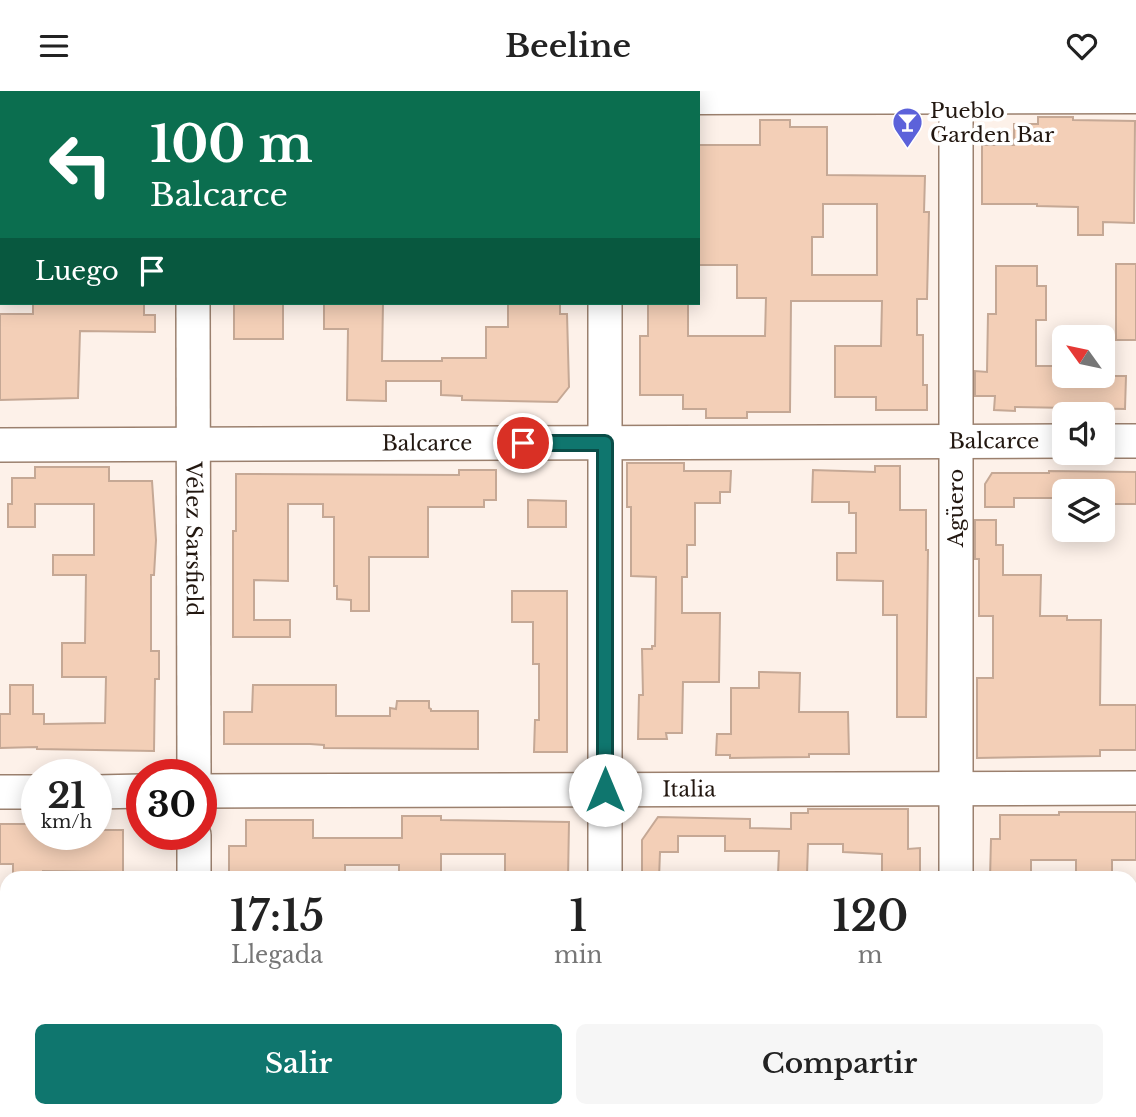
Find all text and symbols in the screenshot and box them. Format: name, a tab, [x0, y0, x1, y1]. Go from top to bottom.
text: Beeline	[505, 26, 631, 66]
icon: menu	[35, 27, 73, 65]
icon: heart	[1063, 27, 1101, 65]
place label: Pueblo Garden Bar	[930, 98, 1054, 148]
bar icon: Pueblo Garden Bar	[890, 106, 924, 150]
text: 100 m	[150, 114, 313, 175]
icon: left	[35, 119, 126, 210]
text: Balcarce	[150, 175, 288, 215]
icon: arrive	[133, 252, 171, 290]
text: Luego	[35, 255, 119, 287]
north arrow	[1052, 325, 1115, 389]
map controls	[1052, 325, 1115, 542]
button: sound	[1052, 402, 1115, 465]
pin	[493, 413, 553, 473]
icon: arrive	[504, 424, 542, 462]
street label: Balcarce	[949, 428, 1039, 454]
street label: Balcarce	[382, 430, 472, 457]
street label: Vélez Sarsfield	[180, 461, 207, 616]
street label: Agüero	[943, 469, 969, 548]
button: layers	[1052, 479, 1115, 542]
position arrow	[568, 753, 642, 827]
speed limit sign: 30	[126, 759, 217, 850]
text: 21	[47, 774, 86, 817]
street label: Italia	[662, 776, 716, 803]
text: km/h	[41, 811, 92, 833]
text: 17:15	[230, 890, 324, 942]
text: 1	[569, 890, 587, 942]
text: 120	[832, 890, 908, 942]
text: Llegada	[231, 941, 323, 969]
text: min	[554, 941, 602, 969]
text: m	[858, 941, 883, 969]
button: Salir	[35, 1024, 562, 1104]
button: Compartir	[576, 1024, 1103, 1104]

